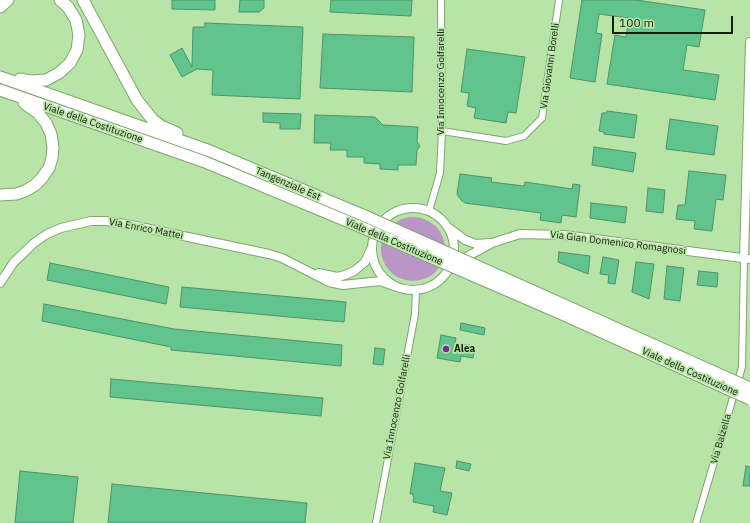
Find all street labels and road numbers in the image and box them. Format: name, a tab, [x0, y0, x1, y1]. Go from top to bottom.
street label: Via Giovanni Borelli	[538, 22, 562, 110]
street label: Via Innocenzo Golfarelli	[435, 29, 447, 135]
street label: Viale della Costituzione	[42, 100, 144, 146]
street label: Tangenziale Est	[254, 165, 322, 203]
street label: Via Enrico Mattei	[108, 216, 184, 242]
street label: Viale della Costituzione	[344, 216, 444, 268]
street label: Via Gian Domenico Romagnosi	[549, 229, 687, 257]
street label: Viale della Costituzione	[640, 345, 740, 399]
street label: Via Innocenzo Golfarelli	[381, 353, 413, 461]
street label: Via Balzella	[708, 413, 734, 465]

